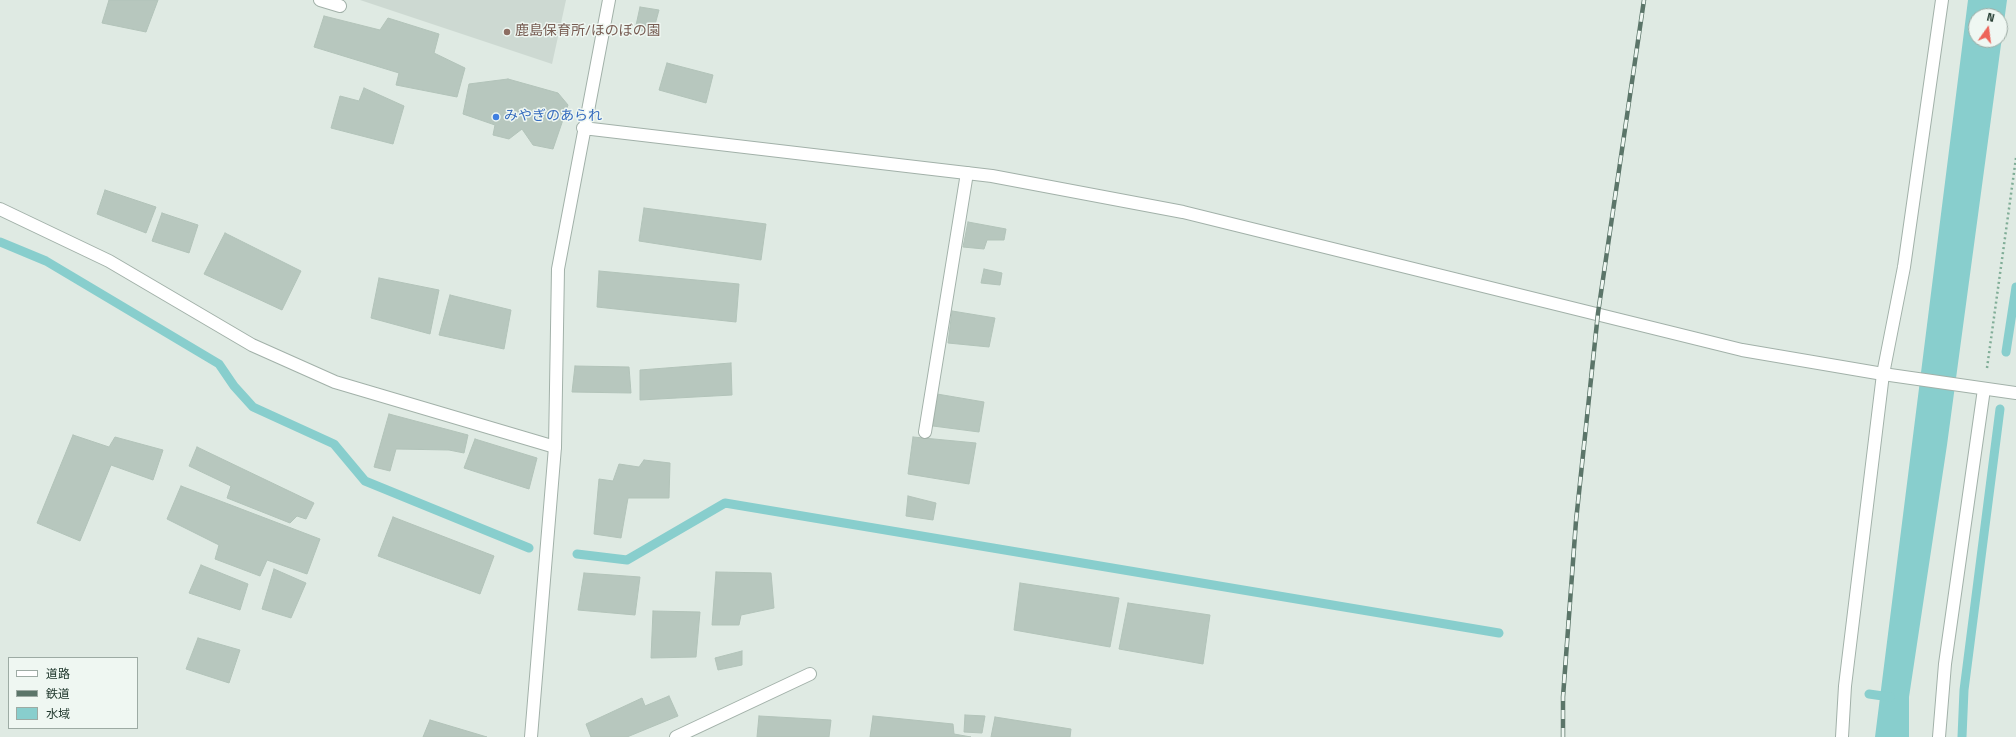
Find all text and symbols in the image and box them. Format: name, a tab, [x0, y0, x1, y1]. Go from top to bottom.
north arrow	[1968, 8, 2008, 48]
text: N	[1985, 9, 1996, 26]
place label: 鹿島保育所/ほのぼの園	[515, 24, 661, 40]
marker: 鹿島保育所/ほのぼの園	[502, 27, 512, 37]
place label: みやぎのあられ	[504, 109, 602, 125]
marker: みやぎのあられ	[491, 112, 501, 122]
legend	[8, 657, 138, 729]
text: 道路	[46, 664, 70, 683]
text: 鉄道	[46, 684, 70, 703]
text: 水域	[46, 704, 70, 723]

